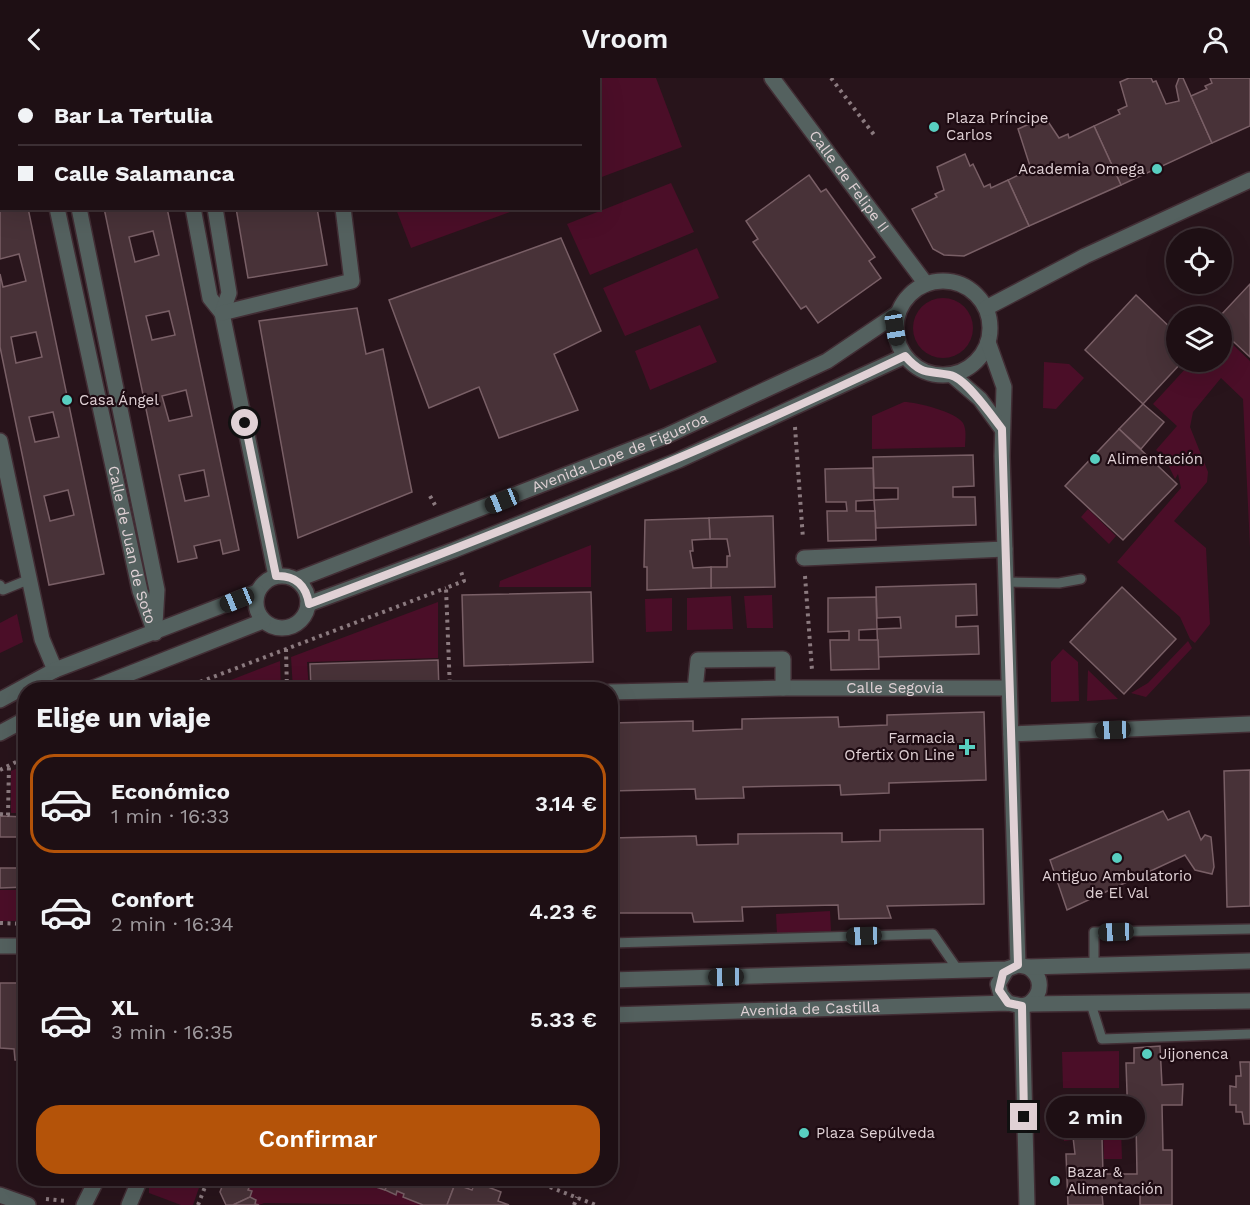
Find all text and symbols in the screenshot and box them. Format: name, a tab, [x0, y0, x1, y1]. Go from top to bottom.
icon: back	[18, 23, 51, 56]
text: Vroom	[582, 23, 668, 55]
icon: person	[1199, 23, 1232, 56]
text: Bar La Tertulia	[54, 103, 213, 128]
place label: Plaza Príncipe Carlos	[946, 109, 1049, 144]
marker: Plaza Príncipe Carlos	[927, 120, 941, 134]
street label: Calle de Felipe II	[805, 127, 893, 236]
place label: Academia Omega	[1018, 160, 1146, 178]
text: Calle Salamanca	[54, 161, 234, 186]
marker: Academia Omega	[1150, 162, 1164, 176]
map controls	[1166, 228, 1232, 372]
button: locate	[1166, 228, 1232, 294]
button: layers	[1166, 306, 1232, 372]
car	[883, 309, 907, 347]
place label: Casa Ángel	[79, 391, 159, 409]
marker: Casa Ángel	[60, 393, 74, 407]
route start	[231, 409, 258, 436]
street label: Avenida Lope de Figueroa	[529, 409, 711, 496]
place label: Alimentación	[1107, 450, 1203, 468]
marker: Alimentación	[1088, 452, 1102, 466]
street label: Calle de Juan de Soto	[104, 464, 160, 626]
car	[482, 486, 522, 516]
car	[217, 585, 257, 615]
street label: Calle Segovia	[846, 679, 944, 697]
text: Elige un viaje	[36, 702, 211, 734]
car	[1095, 720, 1131, 740]
place label: Farmacia Ofertix On Line	[844, 729, 955, 764]
marker: Farmacia Ofertix On Line	[960, 740, 974, 754]
icon: car	[39, 777, 93, 831]
text: Económico	[111, 779, 230, 804]
text: 3.14 €	[535, 791, 597, 816]
text: 1 min · 16:33	[111, 804, 229, 828]
marker: Antiguo Ambulatorio de El Val	[1110, 851, 1124, 865]
place label: Antiguo Ambulatorio de El Val	[1042, 867, 1192, 902]
icon: car	[39, 885, 93, 939]
text: Confort	[111, 887, 194, 912]
text: 4.23 €	[529, 899, 597, 924]
text: 2 min · 16:34	[111, 912, 234, 936]
car	[1098, 922, 1134, 942]
car	[846, 926, 882, 946]
car	[708, 968, 744, 986]
icon: car	[39, 993, 93, 1047]
text: XL	[111, 995, 139, 1020]
street label: Avenida de Castilla	[740, 998, 881, 1020]
text: 5.33 €	[530, 1007, 597, 1032]
text: 3 min · 16:35	[111, 1020, 233, 1044]
place label: Jijonenca	[1159, 1045, 1229, 1063]
marker: Jijonenca	[1140, 1047, 1154, 1061]
callout: 2 min	[1045, 1096, 1144, 1138]
route end	[1010, 1103, 1037, 1130]
button: Confirmar	[36, 1105, 600, 1174]
text: 2 min	[1068, 1105, 1123, 1129]
place label: Plaza Sepúlveda	[816, 1124, 936, 1142]
marker: Plaza Sepúlveda	[797, 1126, 811, 1140]
place label: Bazar & Alimentación	[1067, 1163, 1163, 1198]
marker: Bazar & Alimentación	[1048, 1174, 1062, 1188]

